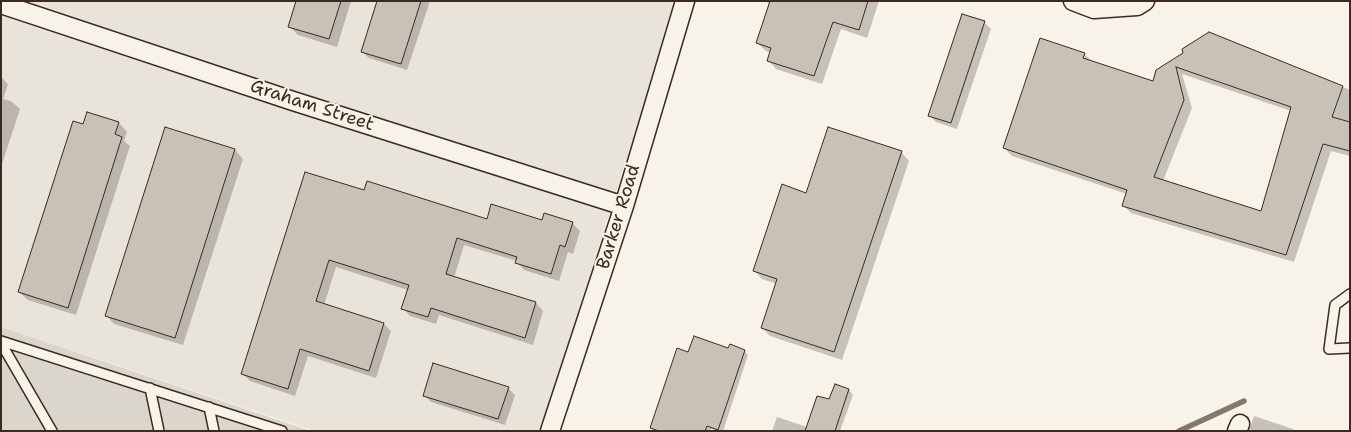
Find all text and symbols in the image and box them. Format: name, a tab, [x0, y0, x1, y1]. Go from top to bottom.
street label: Graham Street	[247, 76, 377, 136]
street label: Barker Road	[593, 162, 645, 272]

